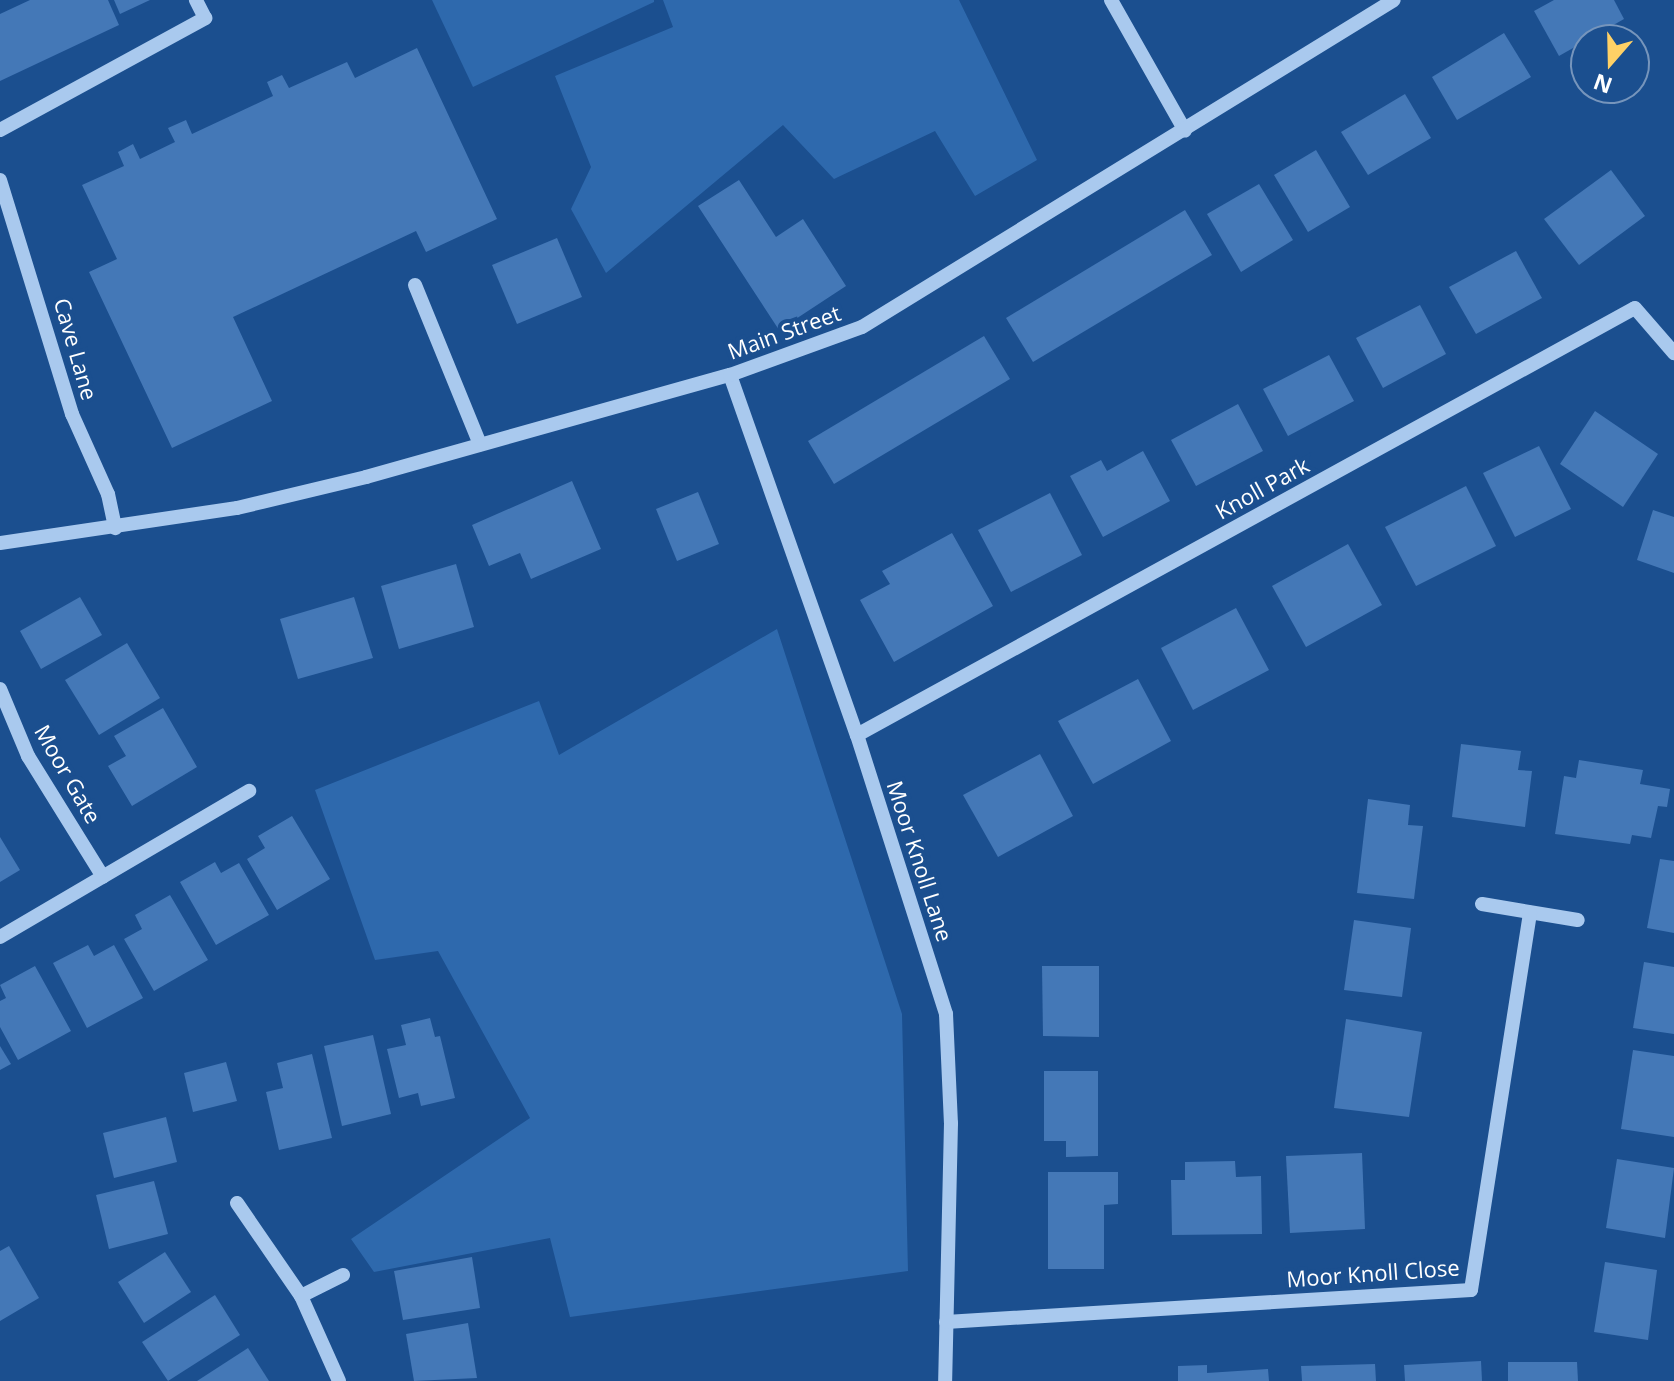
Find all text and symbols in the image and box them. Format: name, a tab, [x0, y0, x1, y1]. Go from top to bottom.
north arrow	[1570, 24, 1650, 104]
text: N	[1589, 68, 1616, 102]
street label: Cave Lane	[49, 295, 103, 403]
street label: Main Street	[724, 299, 844, 365]
street label: Knoll Park	[1211, 451, 1313, 525]
street label: Moor Gate	[29, 720, 107, 828]
street label: Moor Knoll Lane	[882, 777, 958, 945]
street label: Moor Knoll Close	[1286, 1254, 1460, 1292]

